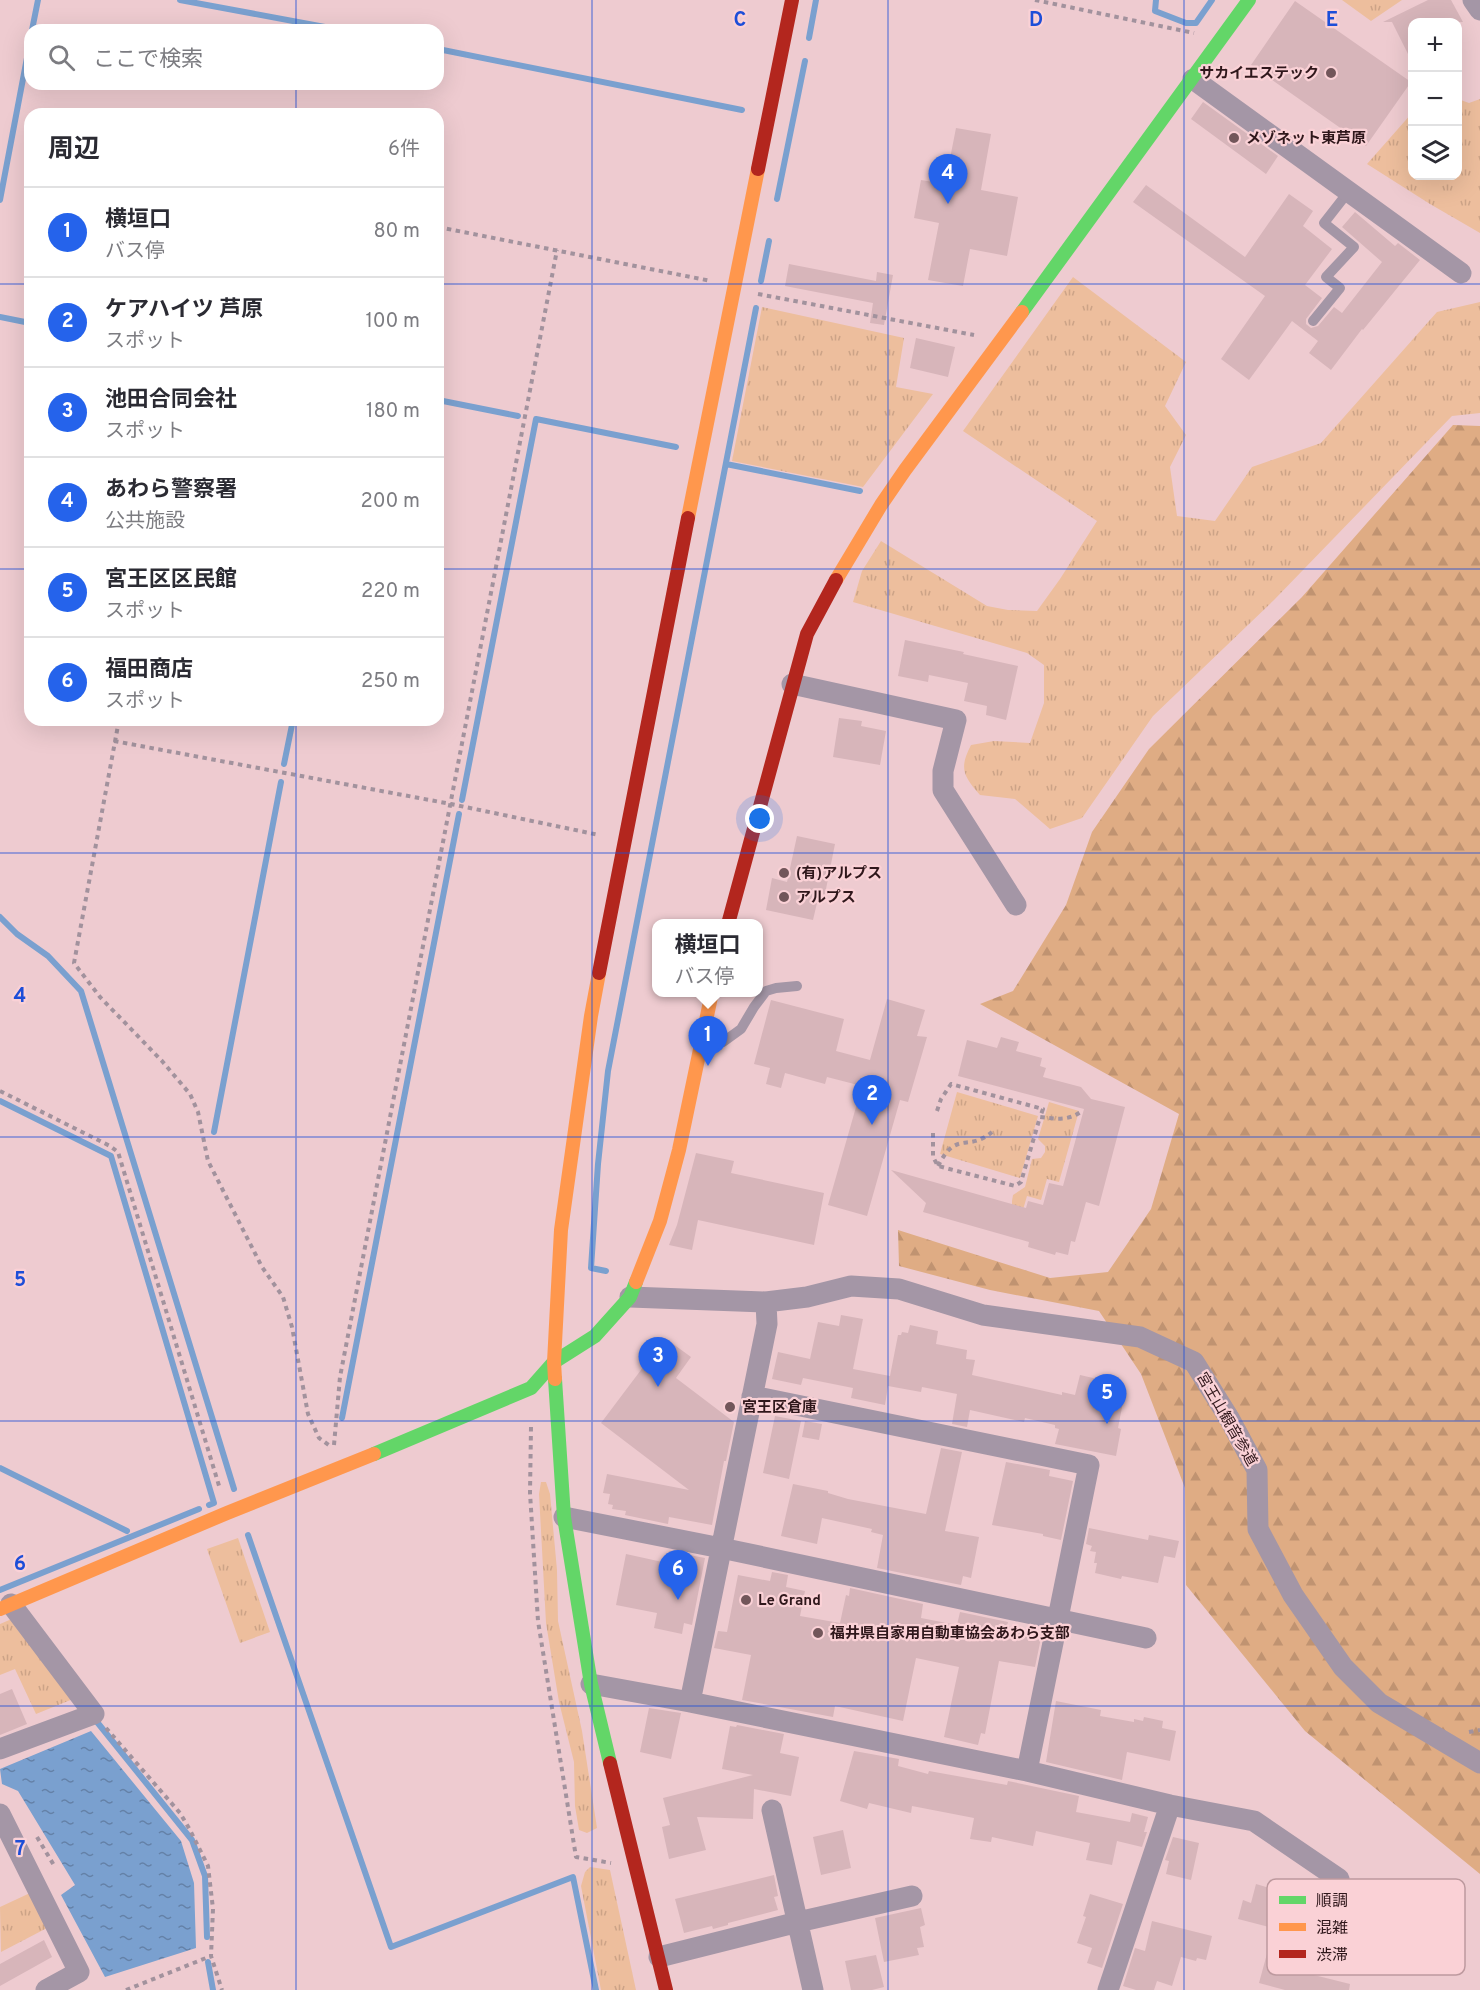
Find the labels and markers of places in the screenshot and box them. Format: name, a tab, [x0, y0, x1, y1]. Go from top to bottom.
place label: サカイエステック	[1199, 65, 1319, 84]
marker: サカイエステック	[1324, 66, 1338, 80]
place label: メゾネット東芦原	[1246, 130, 1366, 149]
marker: メゾネット東芦原	[1227, 131, 1241, 145]
pin: 4	[928, 154, 968, 204]
place label: (有)アルプス	[796, 865, 882, 884]
marker: (有)アルプス	[777, 866, 791, 880]
place label: アルプス	[796, 889, 856, 908]
marker: アルプス	[777, 890, 791, 904]
pin: 1	[688, 1016, 728, 1066]
pin: 2	[852, 1076, 892, 1125]
pin: 3	[638, 1338, 678, 1387]
pin: 5	[1088, 1374, 1126, 1424]
place label: 宮王区倉庫	[742, 1399, 817, 1418]
marker: 宮王区倉庫	[723, 1400, 737, 1414]
pin: 6	[658, 1550, 698, 1600]
place label: Le Grand	[758, 1592, 821, 1611]
marker: Le Grand	[739, 1593, 753, 1607]
place label: 福井県自家用自動車協会あわら支部	[829, 1624, 1070, 1644]
marker: 福井県自家用自動車協会あわら支部	[811, 1626, 825, 1640]

